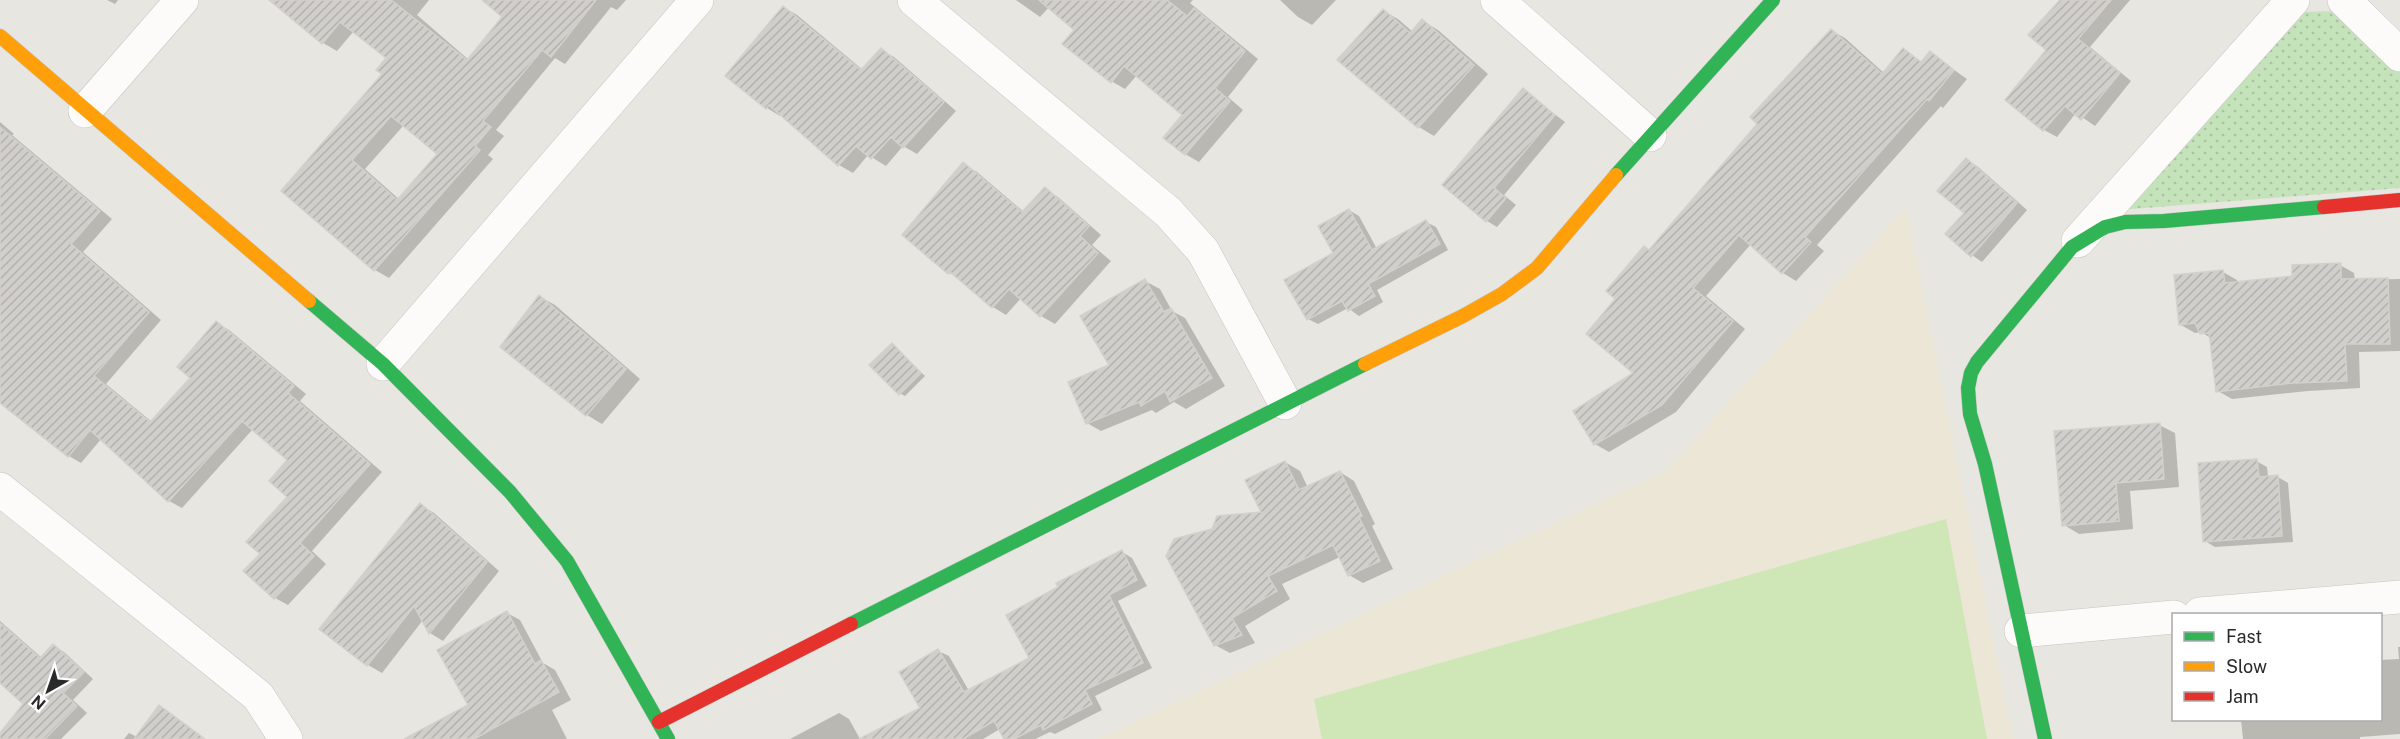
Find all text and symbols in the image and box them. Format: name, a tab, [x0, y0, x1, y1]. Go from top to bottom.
legend	[2172, 613, 2382, 721]
text: Fast	[2226, 626, 2262, 647]
text: Slow	[2226, 656, 2267, 677]
north arrow	[18, 661, 78, 721]
text: Jam	[2226, 686, 2259, 707]
text: N	[28, 691, 50, 713]

